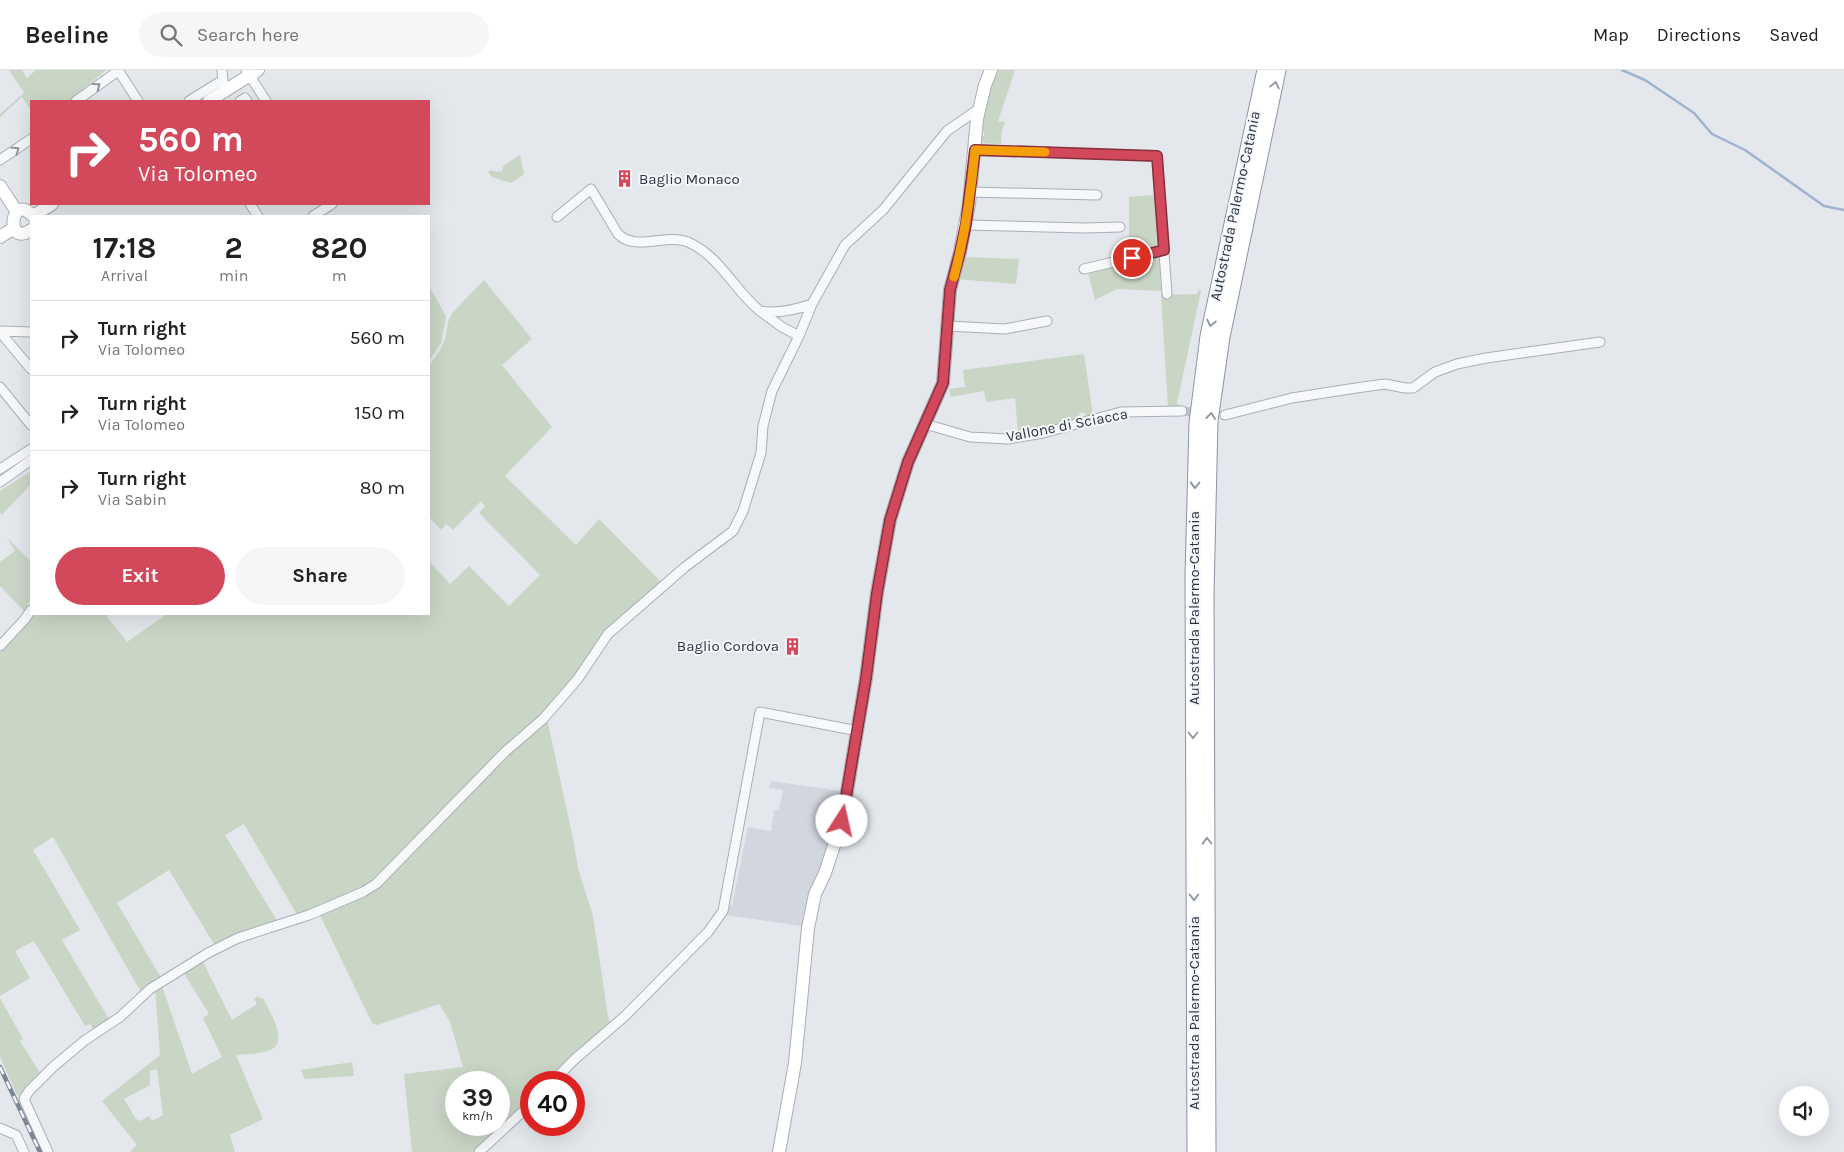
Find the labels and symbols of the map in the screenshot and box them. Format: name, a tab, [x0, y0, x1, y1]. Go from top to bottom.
one-way arrow	[1269, 80, 1280, 89]
one-way arrow	[91, 83, 101, 92]
street label: Autostrada Palermo-Catania	[1206, 109, 1264, 303]
one-way arrow	[10, 147, 19, 156]
building icon: Baglio Monaco	[615, 169, 635, 189]
place label: Baglio Monaco	[639, 170, 740, 188]
pin	[1111, 237, 1153, 279]
one-way arrow	[1206, 319, 1216, 327]
street label: Vallone di Sciacca	[1005, 404, 1129, 446]
one-way arrow	[1205, 412, 1216, 420]
one-way arrow	[1190, 481, 1200, 489]
street label: Autostrada Palermo-Catania	[1185, 511, 1203, 705]
building icon: Baglio Cordova	[783, 636, 803, 656]
place label: Baglio Cordova	[677, 637, 779, 655]
one-way arrow	[1188, 731, 1198, 739]
position arrow	[815, 794, 867, 846]
one-way arrow	[1202, 837, 1212, 844]
one-way arrow	[1189, 894, 1199, 901]
street label: Autostrada Palermo-Catania	[1185, 916, 1203, 1110]
speed limit sign: 40	[520, 1071, 585, 1136]

